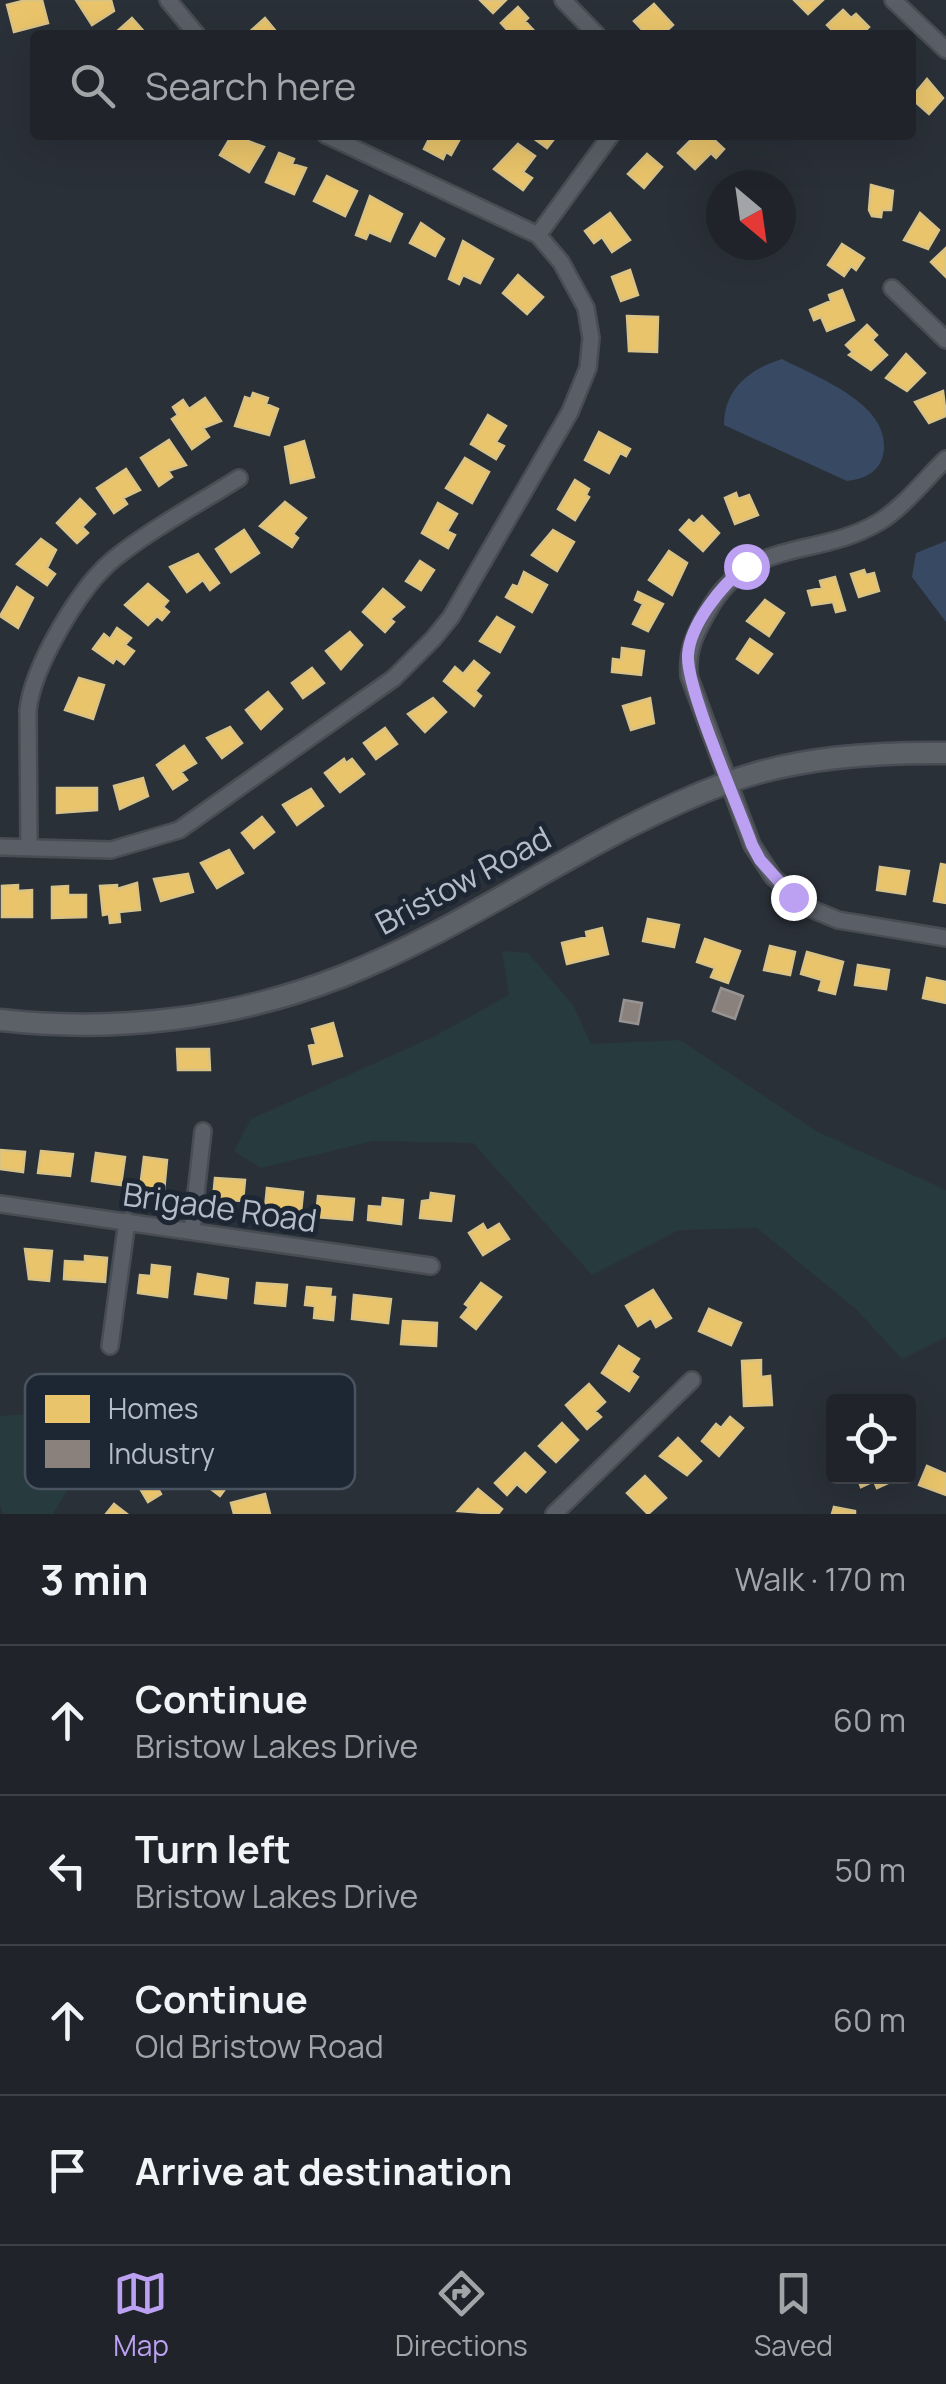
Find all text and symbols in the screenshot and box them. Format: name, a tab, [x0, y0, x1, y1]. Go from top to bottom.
search box	[30, 30, 916, 140]
icon: search	[65, 58, 120, 113]
text: Search here	[145, 59, 356, 111]
north arrow	[706, 170, 796, 260]
route start	[724, 544, 770, 590]
street label: Bristow Road	[368, 815, 558, 945]
route end	[771, 875, 817, 921]
street label: Brigade Road	[120, 1172, 320, 1242]
legend	[25, 1374, 355, 1489]
text: Homes	[108, 1389, 198, 1427]
map controls	[826, 1394, 916, 1484]
button: locate	[826, 1394, 916, 1484]
text: Industry	[108, 1434, 215, 1472]
text: 3 min	[40, 1550, 149, 1608]
text: Walk · 170 m	[735, 1557, 906, 1601]
text: Continue	[135, 1672, 308, 1724]
icon: ahead	[40, 1693, 95, 1748]
text: 60 m	[833, 1698, 906, 1742]
text: Bristow Lakes Drive	[135, 1724, 418, 1768]
text: Turn left	[135, 1822, 291, 1874]
icon: left	[40, 1843, 95, 1898]
text: 50 m	[834, 1848, 906, 1892]
text: Bristow Lakes Drive	[135, 1874, 418, 1918]
text: Continue	[135, 1972, 308, 2024]
icon: ahead	[40, 1993, 95, 2048]
text: 60 m	[833, 1998, 906, 2042]
text: Old Bristow Road	[135, 2024, 384, 2068]
icon: arrive	[40, 2143, 95, 2198]
text: Arrive at destination	[135, 2144, 512, 2196]
tab: Map	[113, 2266, 169, 2364]
tab: Directions	[395, 2266, 528, 2364]
tab: Saved	[754, 2266, 833, 2364]

